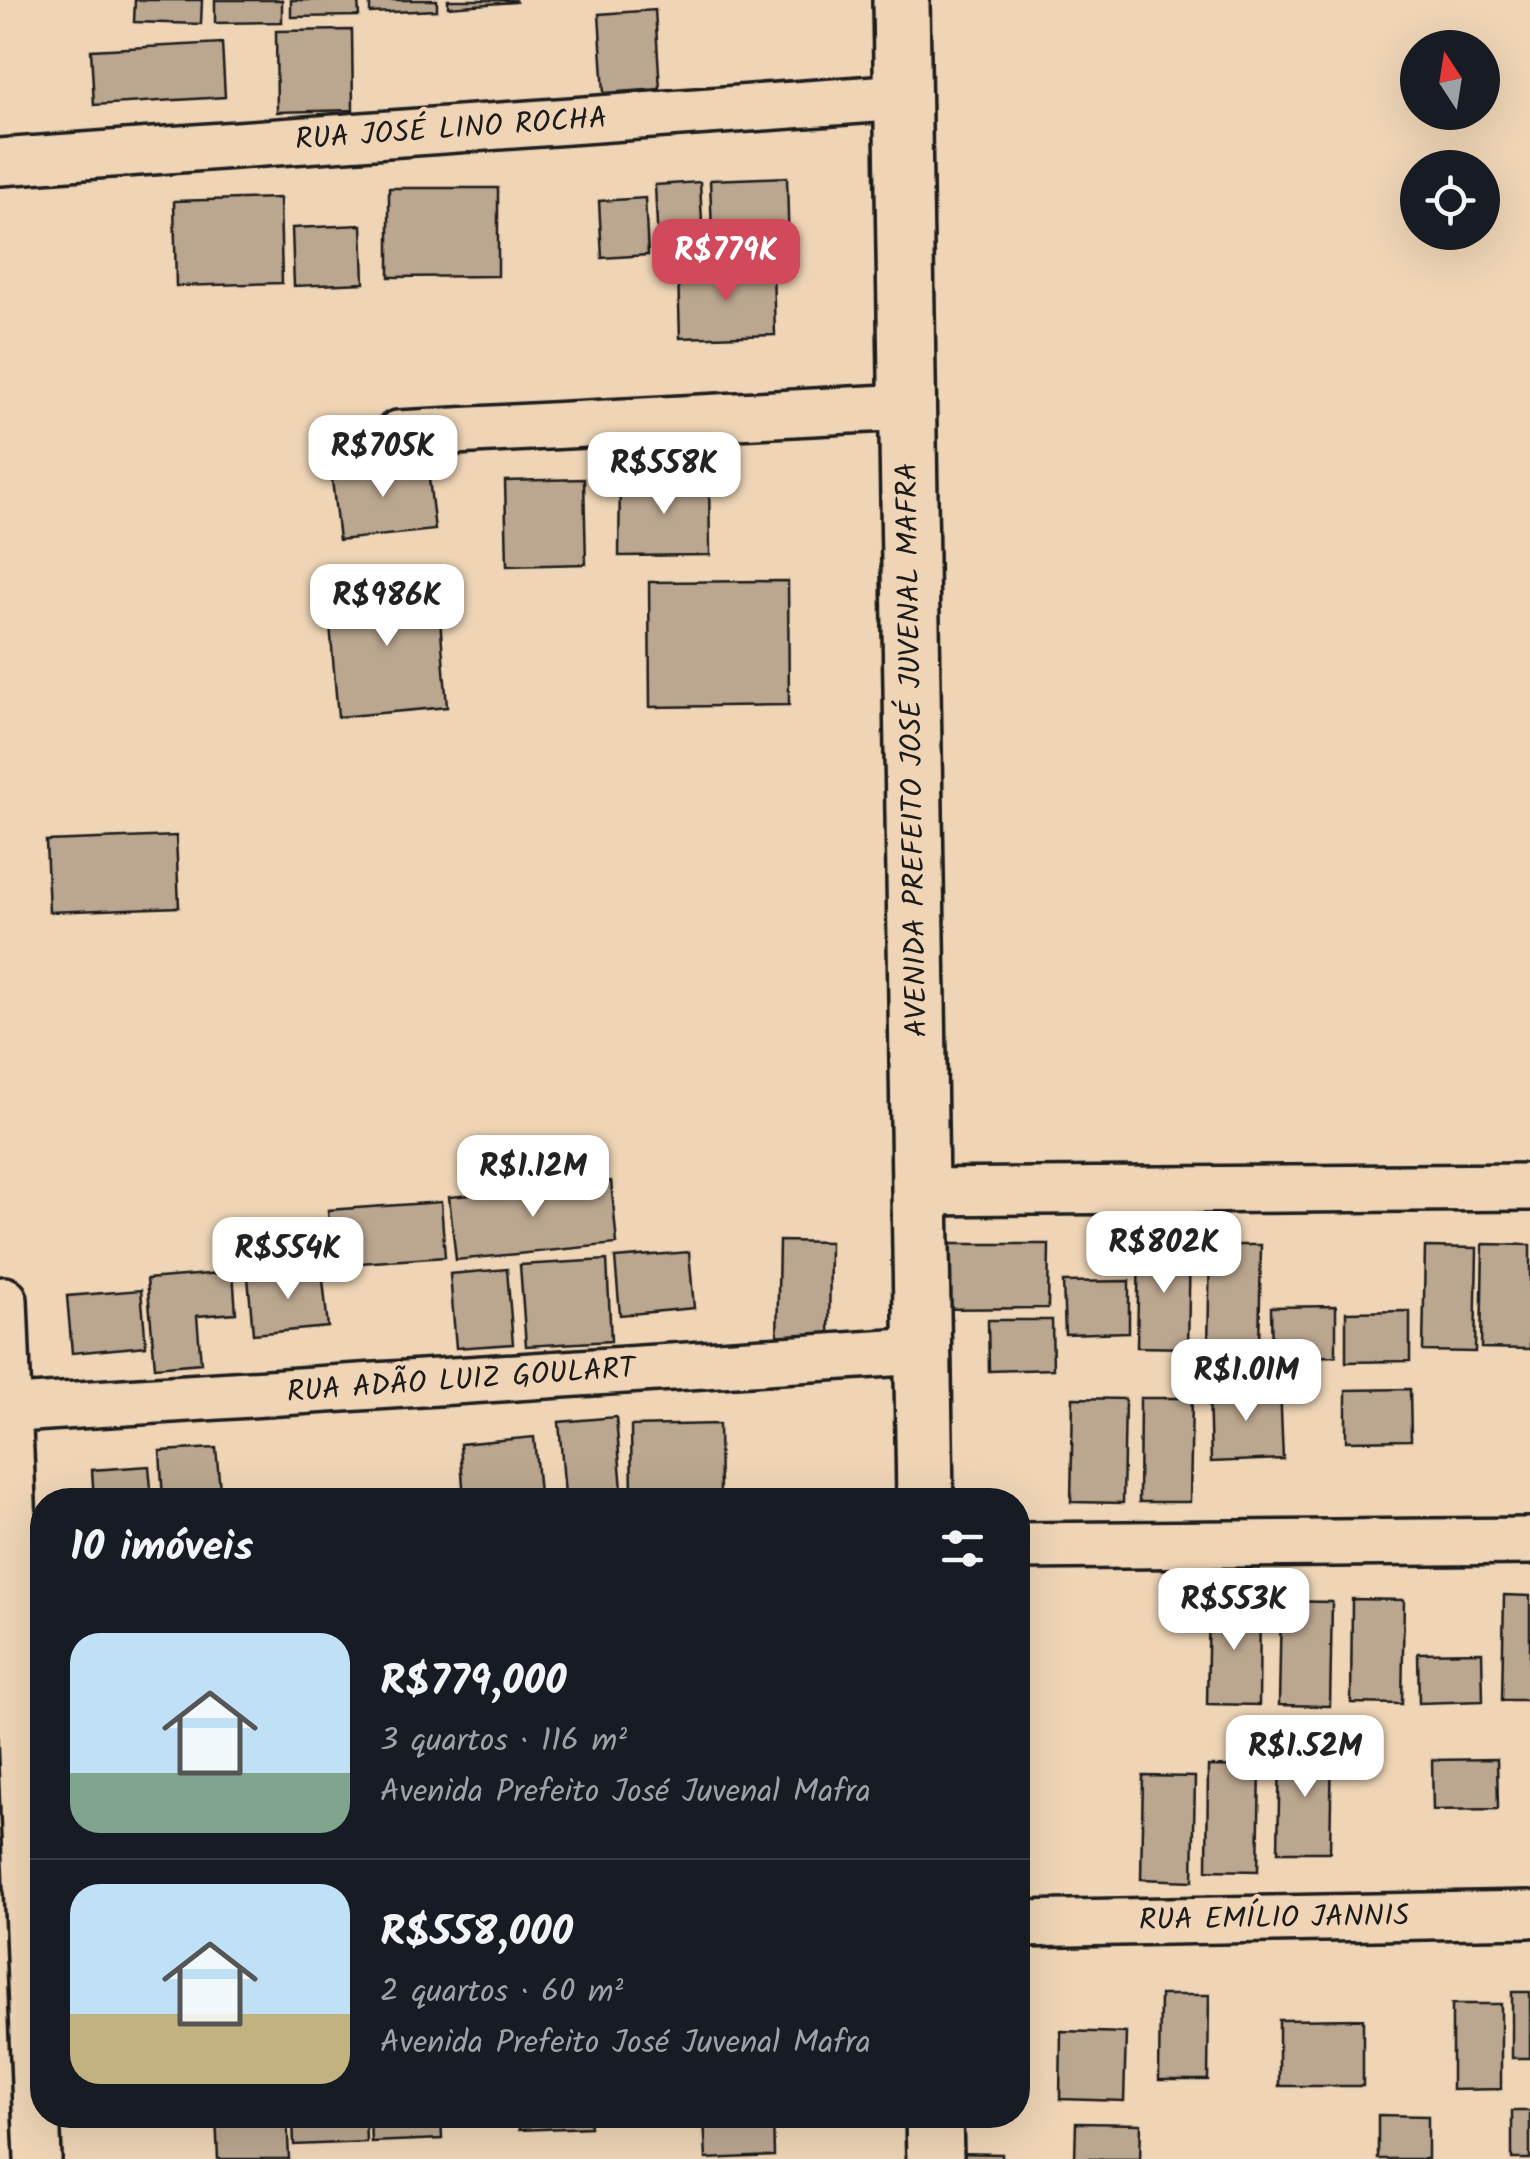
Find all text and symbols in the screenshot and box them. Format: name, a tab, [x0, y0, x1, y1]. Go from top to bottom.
north arrow	[1400, 30, 1500, 130]
map controls	[1400, 30, 1500, 250]
street label: RUA JOSÉ LINO ROCHA	[294, 95, 608, 165]
button: locate	[1400, 150, 1500, 250]
pin: R$779K	[645, 219, 807, 304]
text: R$779K	[674, 226, 778, 277]
pin: R$705K	[302, 415, 464, 500]
text: R$705K	[330, 422, 436, 473]
pin: R$558K	[583, 432, 745, 517]
text: R$558K	[610, 439, 718, 490]
street label: AVENIDA PREFEITO JOSÉ JUVENAL MAFRA	[884, 462, 942, 1038]
pin: R$986K	[306, 564, 468, 649]
text: R$986K	[332, 571, 442, 622]
pin: R$1.12M	[441, 1135, 625, 1220]
text: R$1.12M	[479, 1142, 587, 1193]
pin: R$802K	[1083, 1211, 1245, 1296]
pin: R$554K	[207, 1217, 369, 1302]
text: R$802K	[1108, 1218, 1220, 1269]
text: R$554K	[234, 1224, 342, 1275]
pin: R$1.01M	[1154, 1339, 1338, 1424]
street label: RUA ADÃO LUIZ GOULART	[285, 1345, 640, 1417]
text: R$1.01M	[1193, 1346, 1299, 1397]
text: 10 imóveis	[70, 1515, 253, 1582]
icon: filters	[935, 1521, 990, 1576]
pin: R$553K	[1153, 1568, 1315, 1653]
text: R$553K	[1180, 1575, 1288, 1626]
text: R$779,000	[380, 1649, 567, 1716]
icon: home	[150, 1673, 270, 1793]
pin: R$1.52M	[1213, 1715, 1397, 1800]
text: 3 quartos · 116 m²	[380, 1716, 627, 1767]
text: R$1.52M	[1248, 1722, 1362, 1773]
text: Avenida Prefeito José Juvenal Mafra	[380, 1767, 871, 1818]
street label: RUA EMÍLIO JANNIS	[1138, 1893, 1410, 1945]
text: R$558,000	[380, 1900, 573, 1967]
icon: home	[150, 1924, 270, 2044]
text: 2 quartos · 60 m²	[380, 1967, 623, 2018]
text: Avenida Prefeito José Juvenal Mafra	[380, 2018, 871, 2069]

